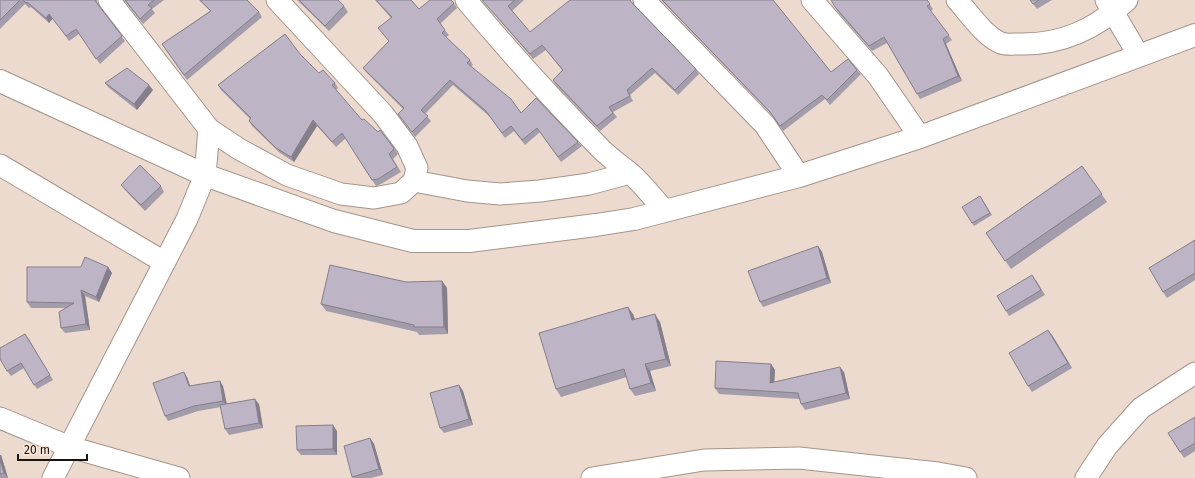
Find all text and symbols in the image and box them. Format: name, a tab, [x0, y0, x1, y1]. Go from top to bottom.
scale bar	[18, 436, 87, 462]
text: 20 m	[24, 443, 50, 457]

